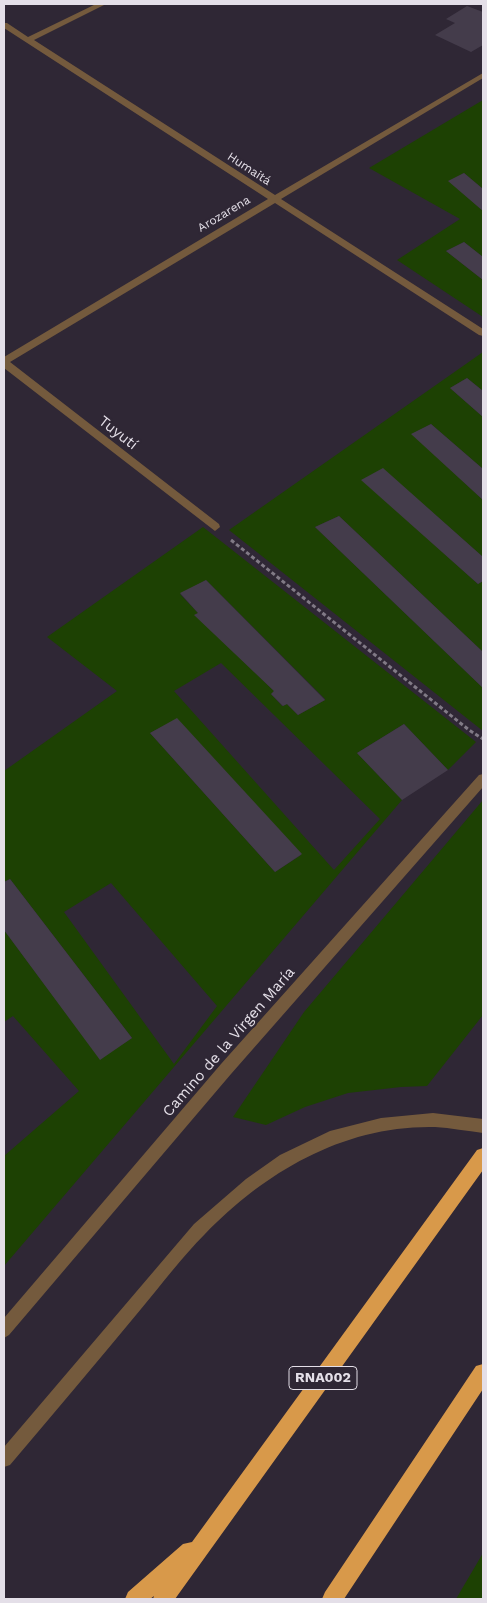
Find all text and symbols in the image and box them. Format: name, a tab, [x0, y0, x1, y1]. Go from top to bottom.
street label: Humaitá	[224, 150, 274, 188]
street label: Arozarena	[195, 193, 253, 235]
street label: Tuyutí	[95, 412, 141, 454]
street label: Camino de la Virgen María	[159, 964, 299, 1120]
road number: RNA002	[289, 1366, 357, 1390]

